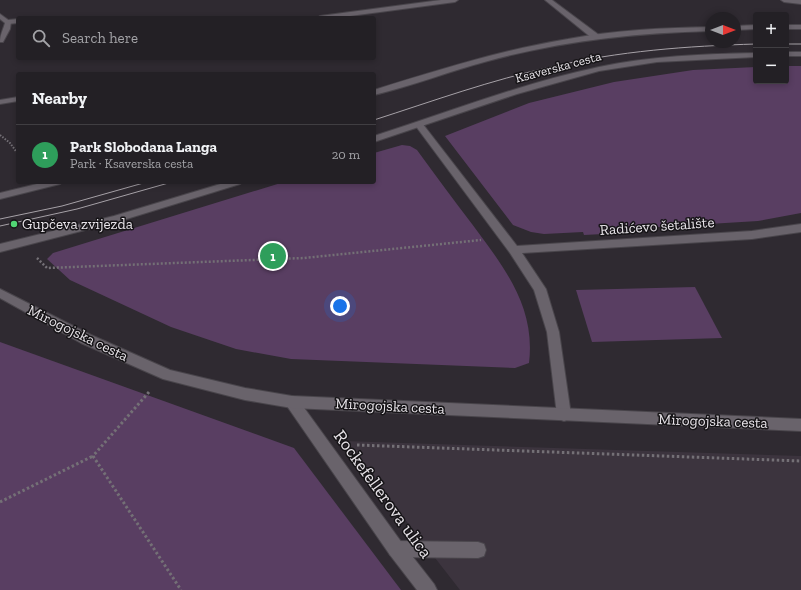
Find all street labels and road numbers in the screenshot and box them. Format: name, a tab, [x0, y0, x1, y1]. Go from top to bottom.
street label: Ksaverska cesta	[513, 48, 603, 86]
street label: Radićevo šetalište	[599, 213, 715, 239]
street label: Mirogojska cesta	[25, 301, 131, 365]
street label: Mirogojska cesta	[335, 394, 445, 418]
street label: Mirogojska cesta	[658, 410, 768, 432]
street label: Rockefellerova ulica	[329, 425, 437, 563]

